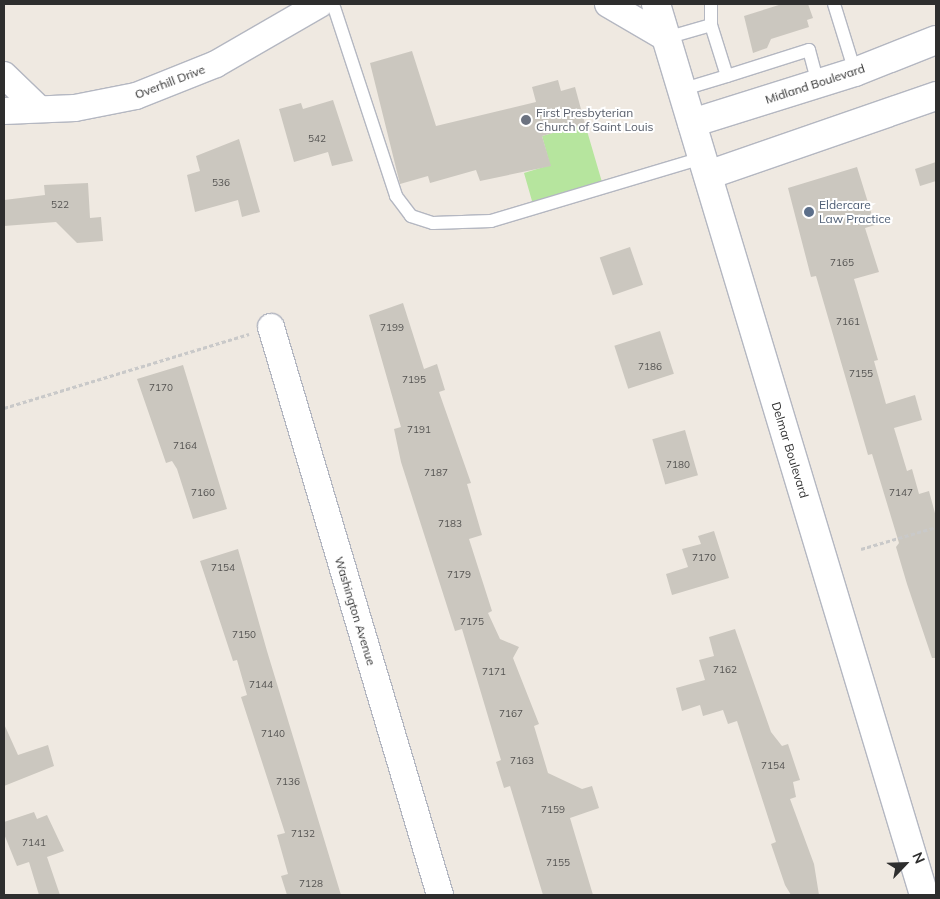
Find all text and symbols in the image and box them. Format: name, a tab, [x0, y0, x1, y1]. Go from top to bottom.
street label: Midland Boulevard	[763, 61, 867, 107]
street label: Overhill Drive	[133, 62, 207, 102]
place label: First Presbyterian Church of Saint Louis	[536, 106, 653, 134]
marker: First Presbyterian Church of Saint Louis	[520, 114, 532, 126]
house number: 542	[308, 133, 326, 145]
house number: 536	[212, 177, 230, 189]
place label: Eldercare Law Practice	[819, 198, 891, 226]
house number: 522	[51, 199, 69, 211]
marker: Eldercare Law Practice	[803, 206, 815, 218]
house number: 7165	[830, 257, 854, 269]
house number: 7161	[836, 316, 860, 328]
house number: 7199	[380, 322, 404, 334]
house number: 7186	[638, 361, 662, 373]
house number: 7155	[849, 368, 873, 380]
house number: 7195	[402, 374, 426, 386]
house number: 7170	[149, 382, 173, 394]
street label: Delmar Boulevard	[769, 400, 811, 500]
house number: 7191	[407, 424, 431, 436]
house number: 7164	[173, 440, 197, 452]
house number: 7180	[666, 459, 690, 471]
house number: 7187	[424, 467, 448, 479]
house number: 7160	[191, 487, 215, 499]
house number: 7147	[889, 487, 913, 499]
house number: 7183	[438, 518, 462, 530]
house number: 7170	[692, 552, 716, 564]
street label: Washington Avenue	[332, 555, 378, 667]
house number: 7154	[211, 562, 235, 574]
house number: 7179	[447, 569, 471, 581]
house number: 7175	[460, 616, 484, 628]
house number: 7150	[232, 629, 256, 641]
house number: 7162	[713, 664, 737, 676]
house number: 7171	[482, 666, 506, 678]
house number: 7144	[249, 679, 273, 691]
house number: 7167	[499, 708, 523, 720]
house number: 7140	[261, 728, 285, 740]
house number: 7163	[510, 755, 534, 767]
house number: 7154	[761, 760, 785, 772]
house number: 7136	[276, 776, 300, 788]
house number: 7159	[541, 804, 565, 816]
house number: 7132	[291, 828, 315, 840]
house number: 7141	[22, 837, 46, 849]
north arrow	[880, 839, 930, 889]
text: N	[908, 849, 929, 866]
house number: 7155	[546, 857, 570, 869]
house number: 7128	[299, 878, 323, 890]

